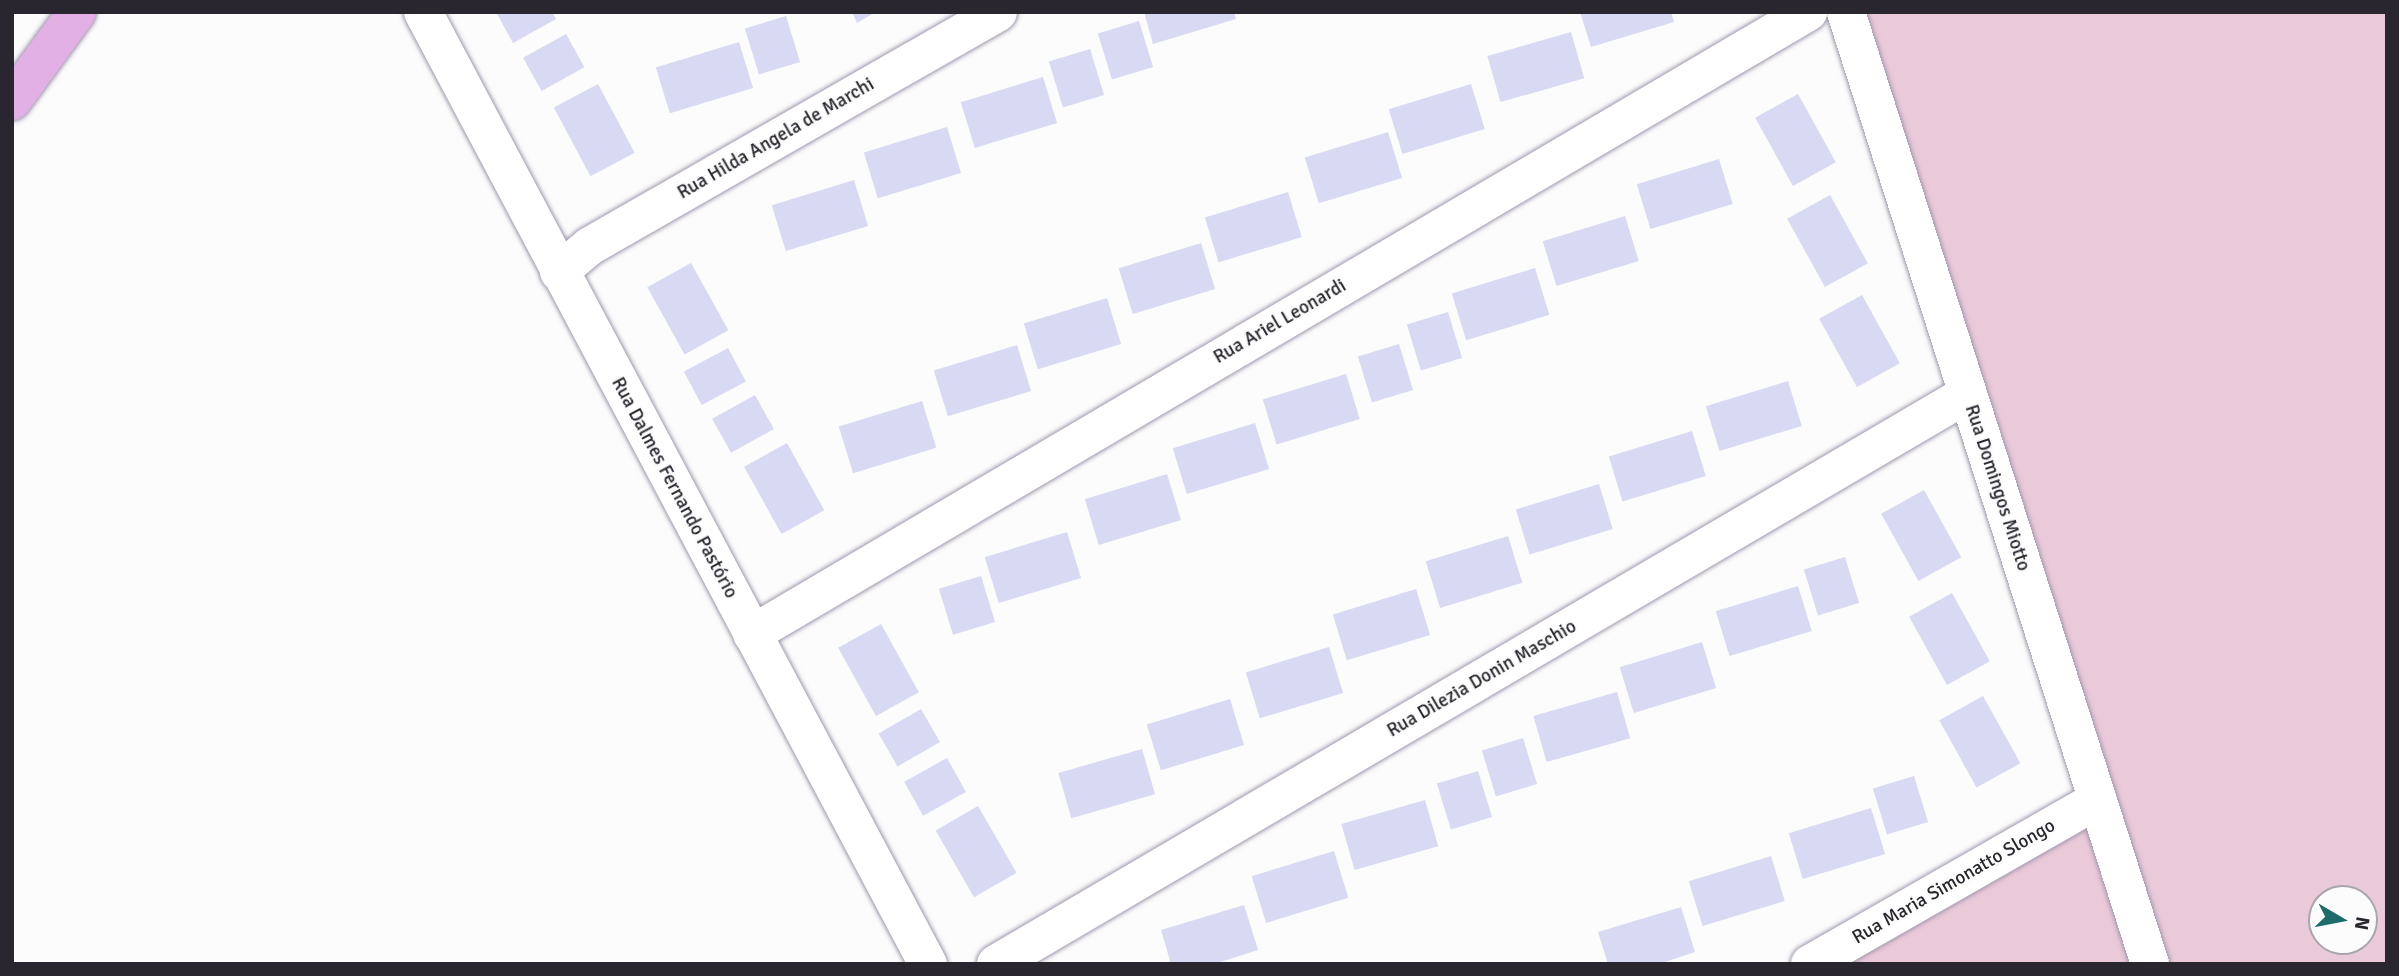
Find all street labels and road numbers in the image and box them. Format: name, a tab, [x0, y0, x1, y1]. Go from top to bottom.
street label: Rua Hilda Angela de Marchi	[674, 73, 878, 205]
street label: Rua Ariel Leonardi	[1210, 275, 1350, 369]
street label: Rua Dalmes Fernando Pastório	[606, 374, 742, 602]
street label: Rua Domingos Miotto	[1959, 402, 2035, 574]
street label: Rua Dilezia Donin Maschio	[1383, 615, 1581, 743]
street label: Rua Maria Simonatto Slongo	[1849, 815, 2059, 949]

